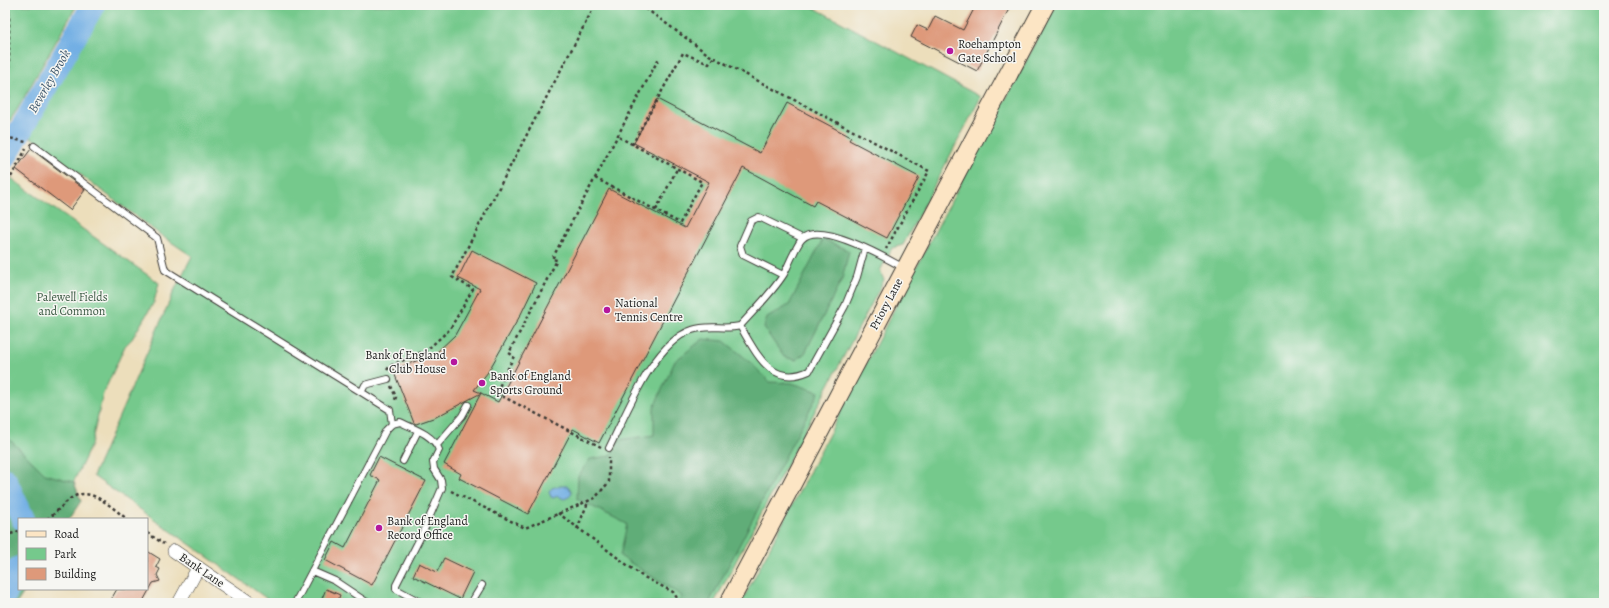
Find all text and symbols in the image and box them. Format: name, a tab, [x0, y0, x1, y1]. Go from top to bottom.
place label: Roehampton Gate School	[958, 36, 1022, 66]
water label: Beverley Brook	[24, 46, 74, 116]
marker: Roehampton Gate School	[945, 46, 955, 56]
street label: Priory Lane	[866, 275, 906, 333]
park label: Palewell Fields and Common	[36, 289, 108, 319]
place label: National Tennis Centre	[615, 295, 683, 325]
marker: National Tennis Centre	[602, 305, 612, 315]
place label: Bank of England Club House	[365, 347, 447, 377]
marker: Bank of England Club House	[449, 357, 459, 367]
place label: Bank of England Sports Ground	[490, 368, 571, 398]
marker: Bank of England Sports Ground	[477, 378, 487, 388]
place label: Bank of England Record Office	[387, 513, 468, 543]
legend	[18, 518, 148, 590]
marker: Bank of England Record Office	[374, 523, 384, 533]
text: Road	[54, 526, 80, 542]
text: Park	[54, 546, 77, 562]
street label: Bank Lane	[176, 549, 228, 591]
text: Building	[54, 566, 96, 582]

